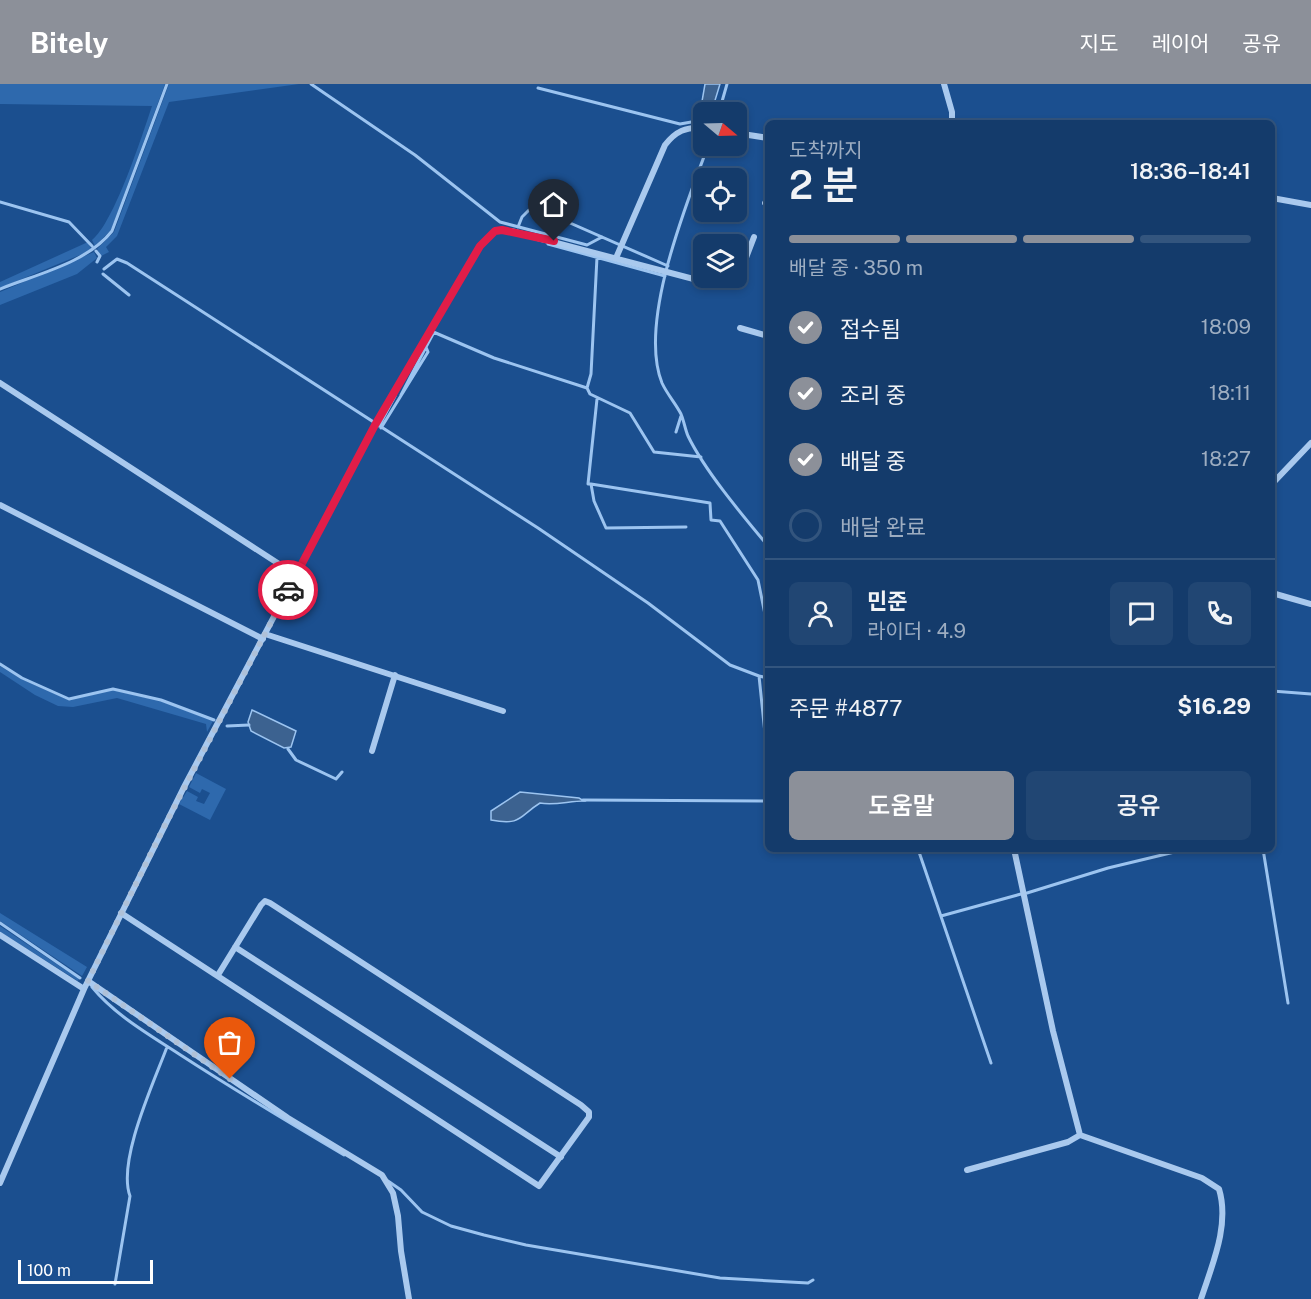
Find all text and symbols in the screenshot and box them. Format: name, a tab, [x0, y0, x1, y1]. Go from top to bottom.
text: Bitely	[30, 26, 108, 59]
text: 지도	[1080, 31, 1118, 56]
text: 레이어	[1151, 31, 1209, 56]
text: 공유	[1242, 31, 1281, 56]
north arrow	[693, 102, 747, 156]
map controls	[693, 102, 747, 288]
text: 도착까지	[789, 138, 863, 162]
text: 18:36–18:41	[1130, 158, 1251, 184]
text: 2 분	[789, 162, 858, 208]
button: locate	[693, 168, 747, 222]
pin	[528, 179, 579, 241]
icon: home	[537, 188, 570, 221]
button: layers	[693, 234, 747, 288]
text: 배달 중 · 350 m	[789, 256, 923, 280]
icon: check	[789, 311, 822, 344]
text: 18:09	[1201, 315, 1251, 339]
text: 접수됨	[840, 316, 901, 342]
icon: check	[789, 377, 822, 410]
text: 18:11	[1209, 381, 1251, 405]
text: 조리 중	[840, 382, 906, 408]
icon: check	[789, 443, 822, 476]
text: 18:27	[1201, 447, 1251, 471]
text: 배달 중	[840, 448, 906, 474]
text: 배달 완료	[840, 514, 926, 540]
courier	[258, 560, 318, 620]
icon: car	[272, 574, 305, 607]
button: person	[789, 582, 852, 645]
button: chat	[1110, 582, 1173, 645]
button: phone	[1188, 582, 1251, 645]
text: 민준	[867, 588, 907, 614]
text: 라이더 · 4.9	[867, 619, 966, 643]
text: $16.29	[1177, 693, 1251, 719]
text: 주문 #4877	[789, 695, 902, 721]
button: 도움말	[789, 771, 1014, 840]
button: 공유	[1026, 771, 1251, 840]
pin	[204, 1017, 255, 1079]
icon: bag	[213, 1026, 246, 1059]
scale bar	[18, 1257, 153, 1284]
text: 100 m	[27, 1261, 71, 1280]

